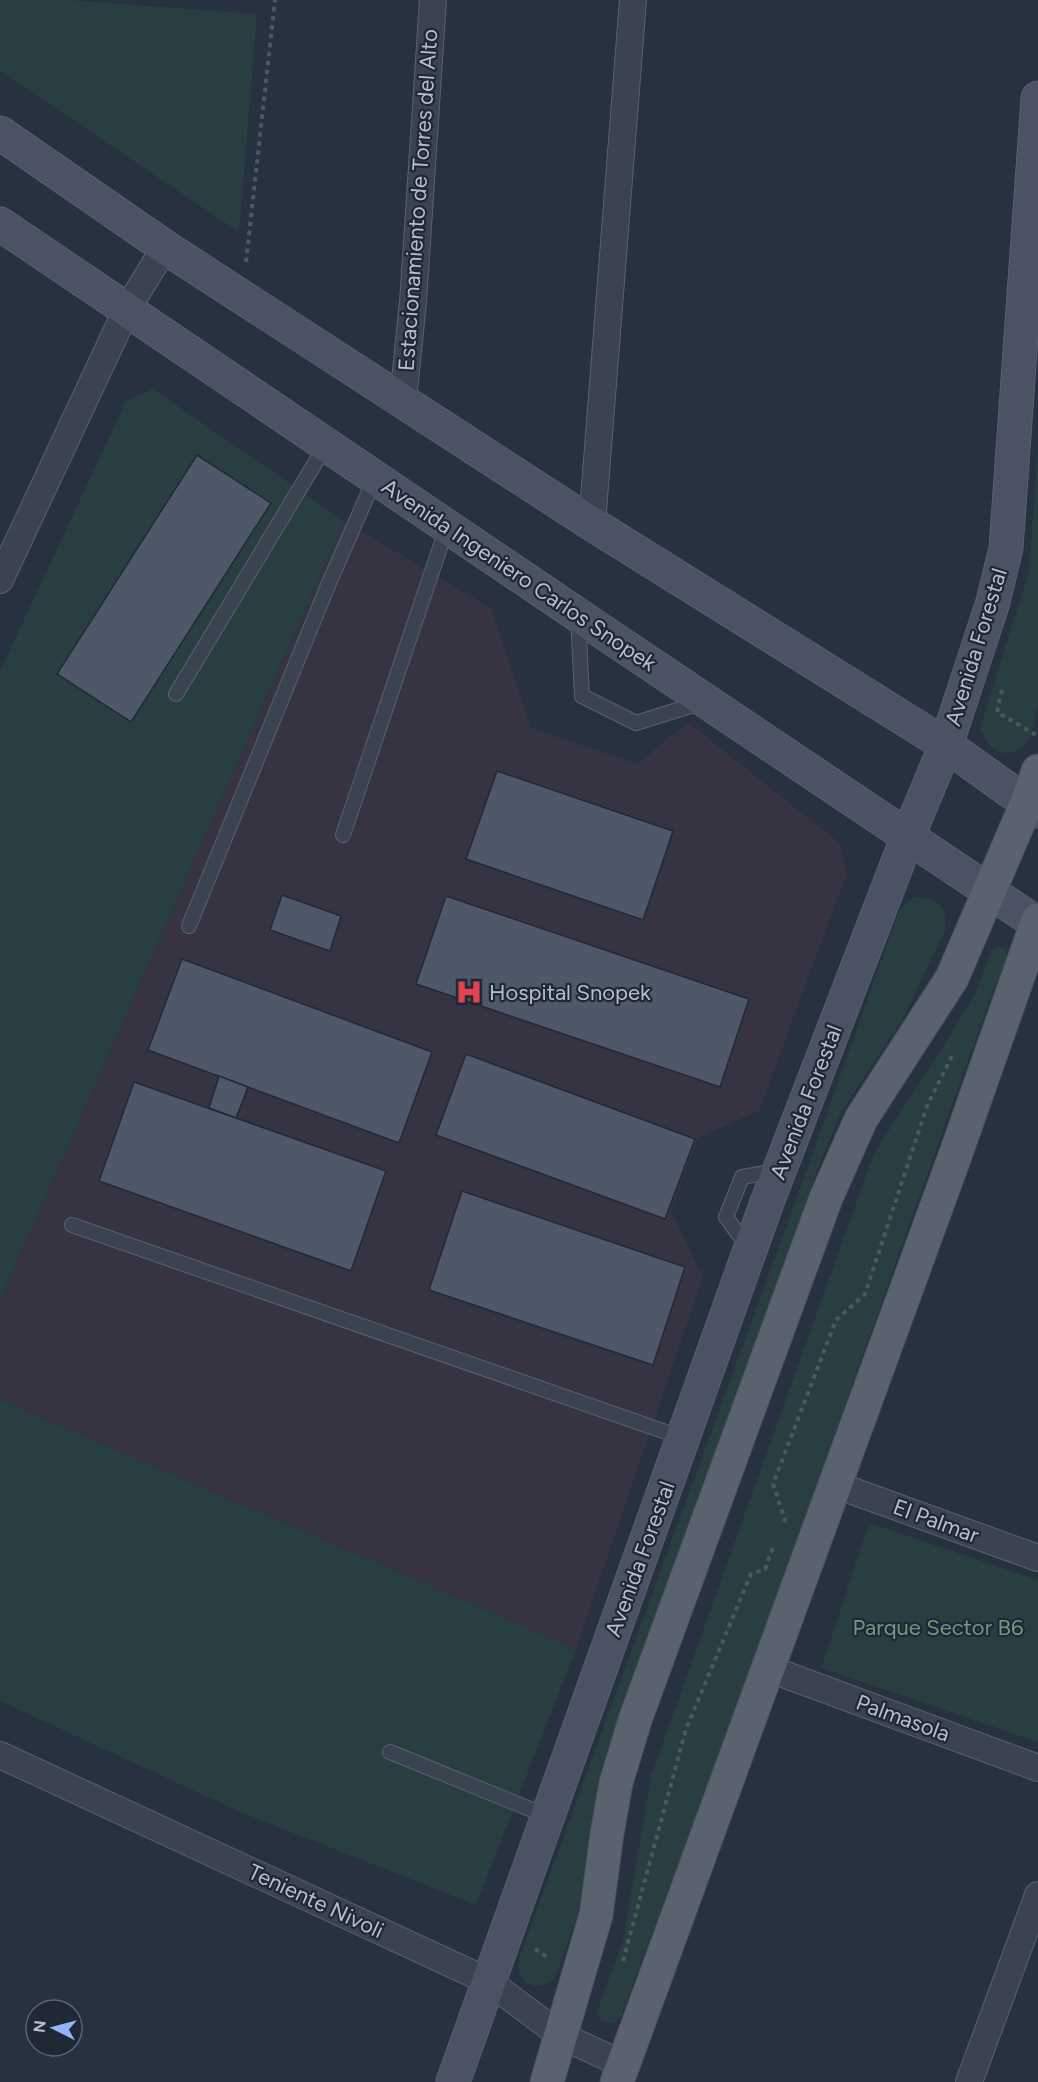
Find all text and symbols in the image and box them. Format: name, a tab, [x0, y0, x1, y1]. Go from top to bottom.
street label: Estacionamiento de Torres del Alto	[393, 28, 443, 372]
street label: Avenida Ingeniero Carlos Snopek	[377, 473, 662, 677]
street label: Avenida Forestal	[939, 565, 1013, 729]
hospital icon: Hospital Snopek	[454, 977, 484, 1007]
place label: Hospital Snopek	[489, 979, 651, 1006]
street label: Avenida Forestal	[764, 1021, 848, 1183]
street label: Avenida Forestal	[599, 1478, 681, 1640]
street label: El Palmar	[889, 1493, 983, 1549]
park label: Parque Sector B6	[853, 1614, 1023, 1641]
street label: Palmasola	[853, 1689, 953, 1747]
street label: Teniente Nivoli	[244, 1858, 388, 1944]
north arrow	[24, 1998, 84, 2058]
text: N	[29, 2019, 50, 2034]

